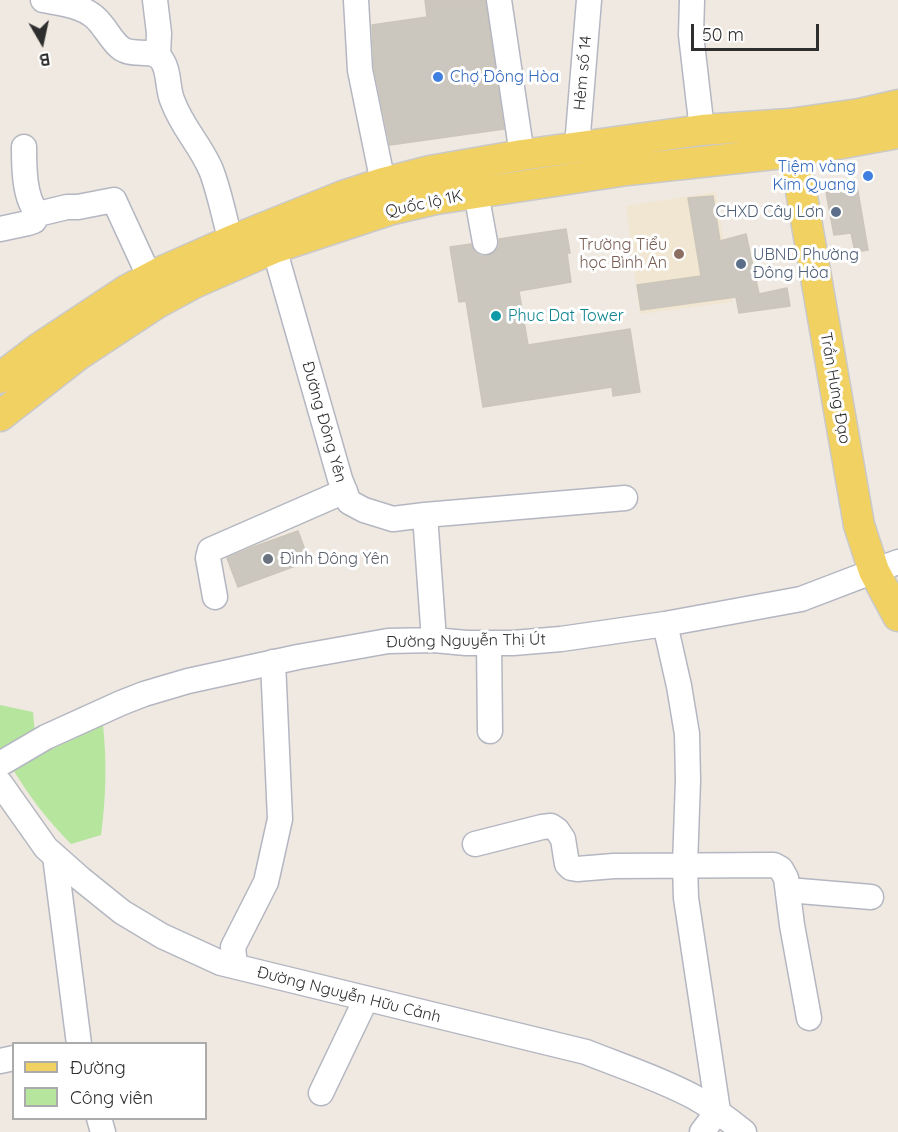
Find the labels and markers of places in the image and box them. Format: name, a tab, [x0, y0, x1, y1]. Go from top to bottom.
place label: Chợ Đông Hòa	[450, 67, 559, 87]
marker: Chợ Đông Hòa	[431, 70, 445, 84]
place label: Tiệm vàng Kim Quang	[772, 157, 856, 195]
marker: Tiệm vàng Kim Quang	[861, 169, 875, 183]
place label: CHXD Cây Lơn	[715, 202, 824, 222]
marker: CHXD Cây Lơn	[829, 205, 843, 219]
place label: Trường Tiểu học Bình An	[579, 235, 667, 273]
place label: UBND Phường Đông Hòa	[753, 245, 859, 283]
marker: Trường Tiểu học Bình An	[672, 247, 686, 261]
marker: UBND Phường Đông Hòa	[734, 257, 748, 271]
place label: Phuc Dat Tower	[508, 306, 624, 326]
marker: Phuc Dat Tower	[489, 309, 503, 323]
place label: Đình Đông Yên	[280, 549, 389, 569]
marker: Đình Đông Yên	[261, 552, 275, 566]

